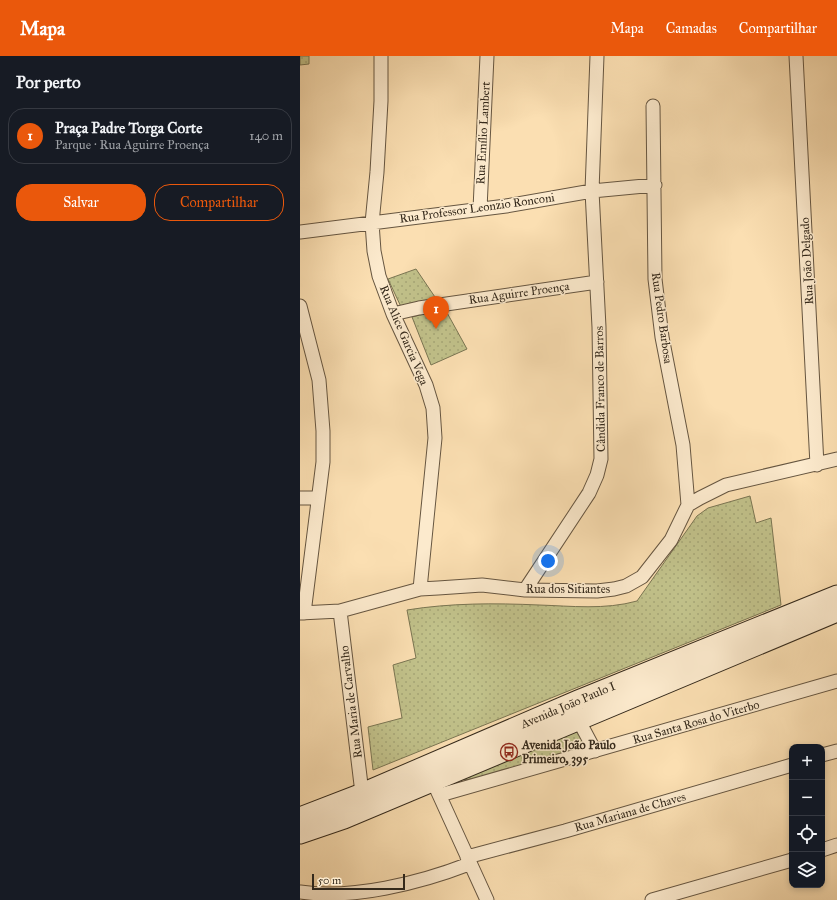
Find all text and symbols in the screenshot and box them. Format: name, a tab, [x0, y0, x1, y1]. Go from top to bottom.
text: Mapa	[20, 17, 65, 40]
text: Mapa	[610, 20, 644, 37]
text: Camadas	[666, 20, 717, 37]
text: Compartilhar	[739, 20, 817, 37]
text: Por perto	[16, 72, 81, 93]
street label: Rua Emílio Lambert	[473, 80, 493, 185]
text: Praça Padre Torga Corte	[55, 119, 202, 137]
text: 1	[27, 128, 33, 144]
text: 140 m	[249, 128, 283, 144]
text: Parque · Rua Aguirre Proença	[55, 137, 209, 153]
button: Salvar	[16, 184, 146, 221]
button: Compartilhar	[154, 184, 284, 221]
street label: Rua Professor Leonzio Ronconi	[399, 190, 556, 226]
street label: Rua João Delgado	[798, 217, 817, 305]
street label: Rua Pedro Barbosa	[649, 271, 675, 365]
street label: Rua Aguirre Proença	[468, 279, 571, 308]
street label: Rua Alice Garcia Vega	[376, 283, 432, 388]
pin: 1	[423, 296, 449, 329]
street label: Cândida Franco de Barros	[592, 326, 608, 452]
your location	[538, 551, 558, 571]
street label: Rua dos Sitiantes	[526, 582, 610, 596]
street label: Rua Maria de Carvalho	[337, 645, 365, 759]
street label: Avenida João Paulo I	[518, 679, 618, 733]
street label: Rua Santa Rosa do Viterbo	[631, 697, 761, 747]
place label: Avenida João Paulo Primeiro, 395	[521, 738, 616, 767]
bus stop icon: Avenida João Paulo Primeiro, 395	[499, 742, 519, 762]
map controls	[789, 744, 825, 888]
button: +	[789, 744, 825, 780]
button: −	[789, 780, 825, 816]
street label: Rua Mariana de Chaves	[573, 789, 687, 835]
button: locate	[789, 816, 825, 852]
button: layers	[789, 852, 825, 888]
scale bar	[312, 872, 405, 891]
text: 50 m	[318, 874, 341, 887]

